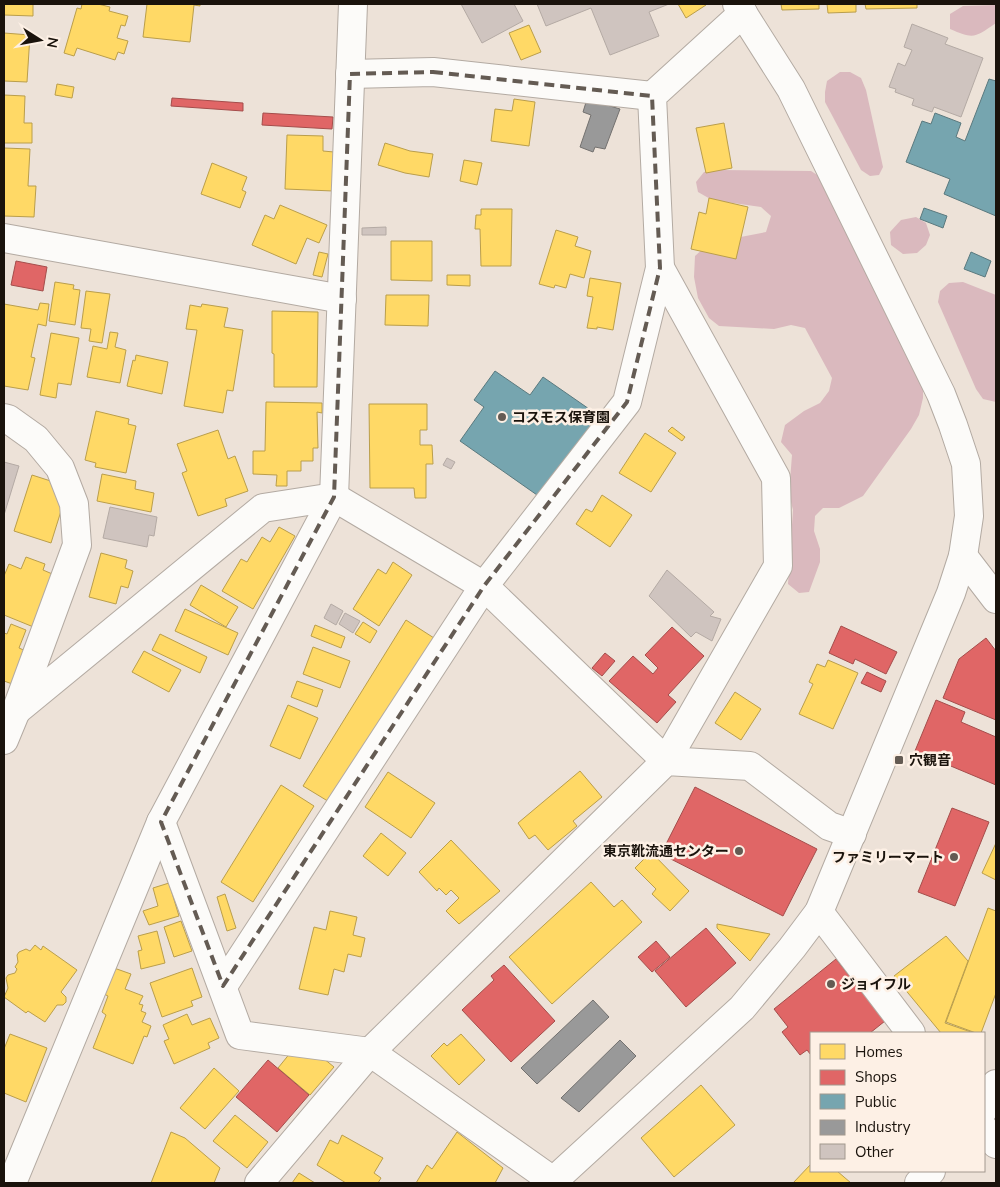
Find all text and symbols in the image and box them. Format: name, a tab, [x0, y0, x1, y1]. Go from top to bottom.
north arrow	[15, 15, 65, 65]
text: N	[42, 35, 63, 49]
place label: コスモス保育園	[512, 408, 610, 427]
marker: コスモス保育園	[496, 411, 508, 423]
place label: 穴観音	[909, 751, 951, 770]
marker: 穴観音	[893, 754, 905, 766]
place label: 東京靴流通センター	[603, 842, 729, 861]
marker: 東京靴流通センター	[733, 845, 745, 857]
place label: ファミリーマート	[832, 848, 944, 867]
marker: ファミリーマート	[948, 851, 960, 863]
place label: ジョイフル	[841, 975, 911, 994]
marker: ジョイフル	[825, 978, 837, 990]
legend	[810, 1032, 985, 1172]
text: Homes	[855, 1042, 903, 1062]
text: Shops	[855, 1067, 897, 1087]
text: Public	[855, 1092, 896, 1112]
text: Industry	[855, 1117, 911, 1137]
text: Other	[855, 1142, 894, 1162]

